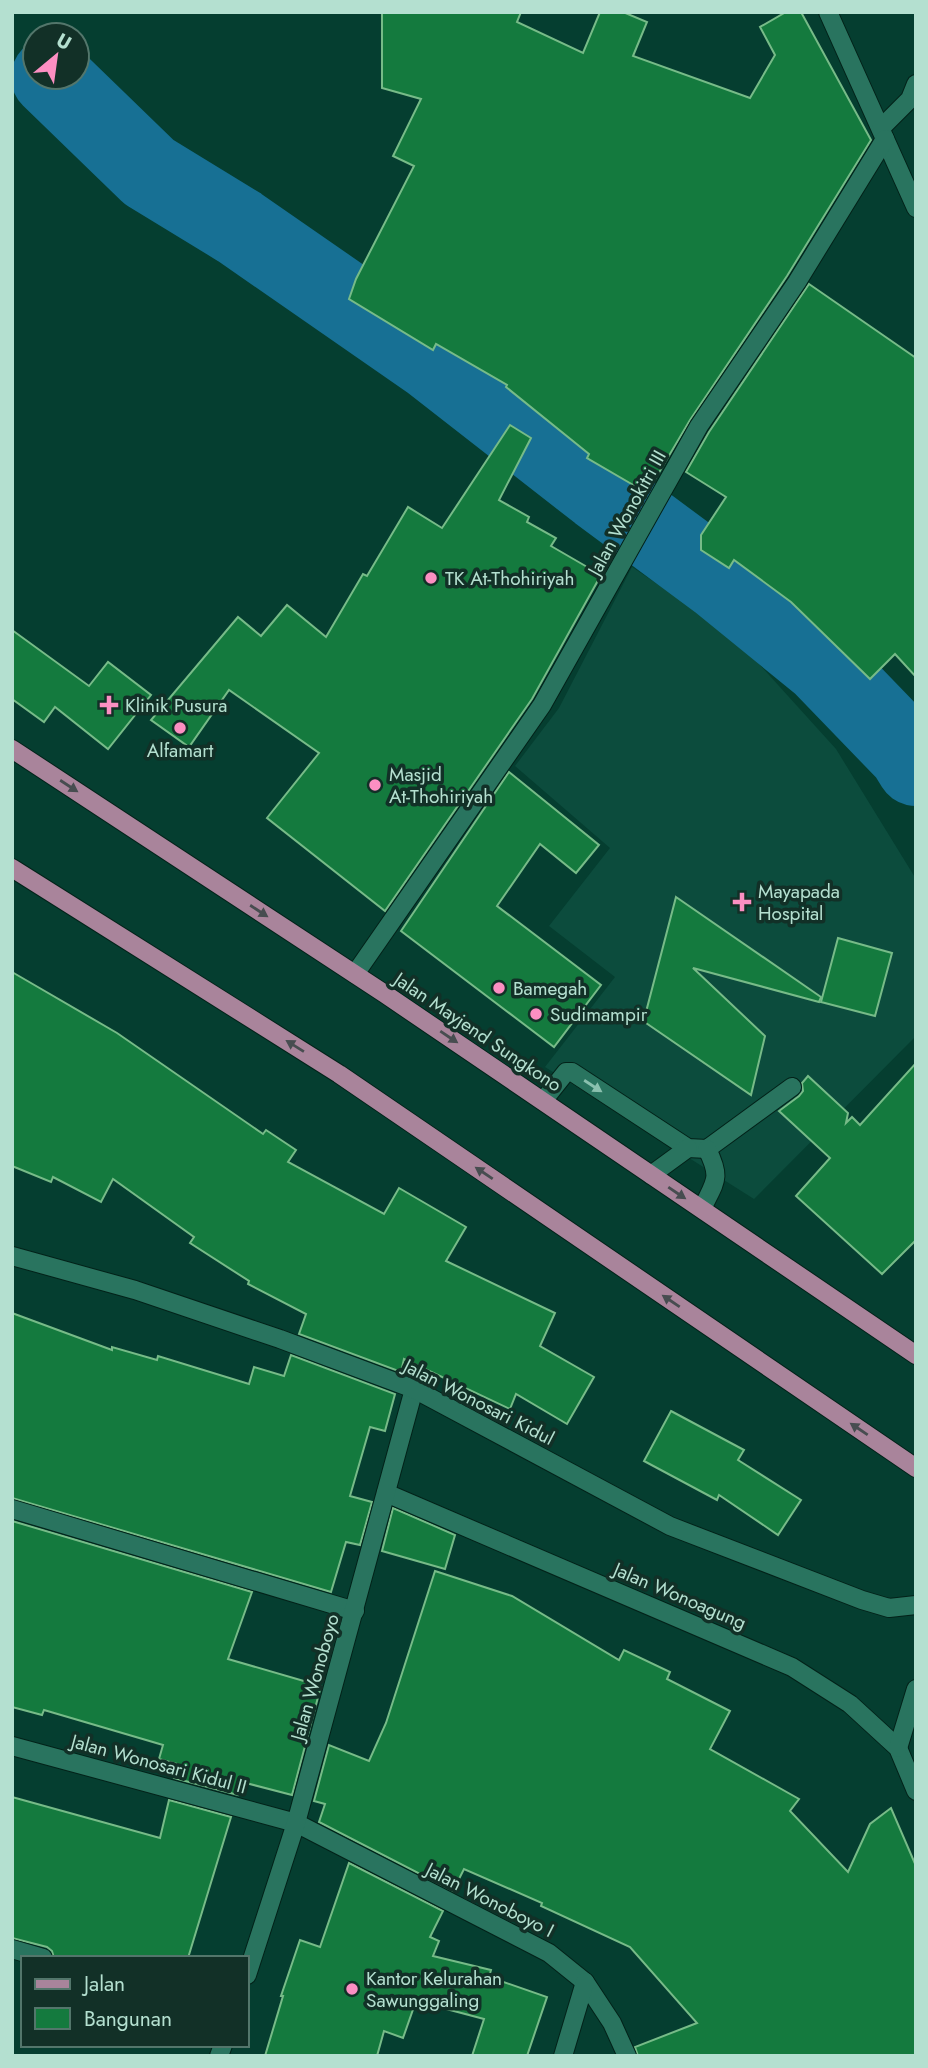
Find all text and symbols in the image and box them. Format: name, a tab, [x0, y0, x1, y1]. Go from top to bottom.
north arrow	[21, 21, 91, 91]
text: U	[52, 27, 76, 57]
street label: Jalan Wonokitri III	[580, 445, 673, 583]
place label: TK At-Thohiriyah	[445, 565, 574, 592]
marker: TK At-Thohiriyah	[423, 570, 439, 586]
place label: Klinik Pusura	[125, 692, 227, 719]
marker: Klinik Pusura	[99, 695, 119, 715]
marker: Alfamart	[172, 720, 188, 736]
place label: Alfamart	[147, 737, 214, 764]
place label: Masjid At-Thohiriyah	[389, 761, 493, 810]
marker: Masjid At-Thohiriyah	[367, 777, 383, 793]
one-way arrow	[60, 779, 79, 792]
place label: Mayapada Hospital	[758, 878, 840, 927]
marker: Mayapada Hospital	[732, 892, 752, 912]
one-way arrow	[250, 904, 269, 917]
street label: Jalan Mayjend Sungkono	[386, 964, 567, 1098]
place label: Bamegah	[513, 975, 587, 1002]
marker: Bamegah	[491, 980, 507, 996]
place label: Sudimampir	[550, 1001, 648, 1028]
marker: Sudimampir	[528, 1006, 544, 1022]
one-way arrow	[440, 1030, 458, 1044]
one-way arrow	[285, 1040, 304, 1053]
one-way arrow	[583, 1079, 602, 1092]
one-way arrow	[474, 1167, 493, 1180]
one-way arrow	[668, 1186, 687, 1199]
one-way arrow	[662, 1295, 681, 1308]
street label: Jalan Wonosari Kidul	[396, 1351, 559, 1452]
one-way arrow	[850, 1423, 869, 1436]
street label: Jalan Wonoagung	[607, 1555, 750, 1636]
street label: Jalan Wonoboyo	[283, 1611, 346, 1746]
street label: Jalan Wonosari Kidul II	[65, 1727, 250, 1800]
street label: Jalan Wonoboyo I	[419, 1855, 559, 1944]
legend	[21, 1956, 248, 2047]
place label: Kantor Kelurahan Sawunggaling	[366, 1965, 502, 2014]
text: Jalan	[81, 1969, 125, 1999]
marker: Kantor Kelurahan Sawunggaling	[344, 1981, 360, 1997]
text: Bangunan	[84, 2004, 172, 2034]

